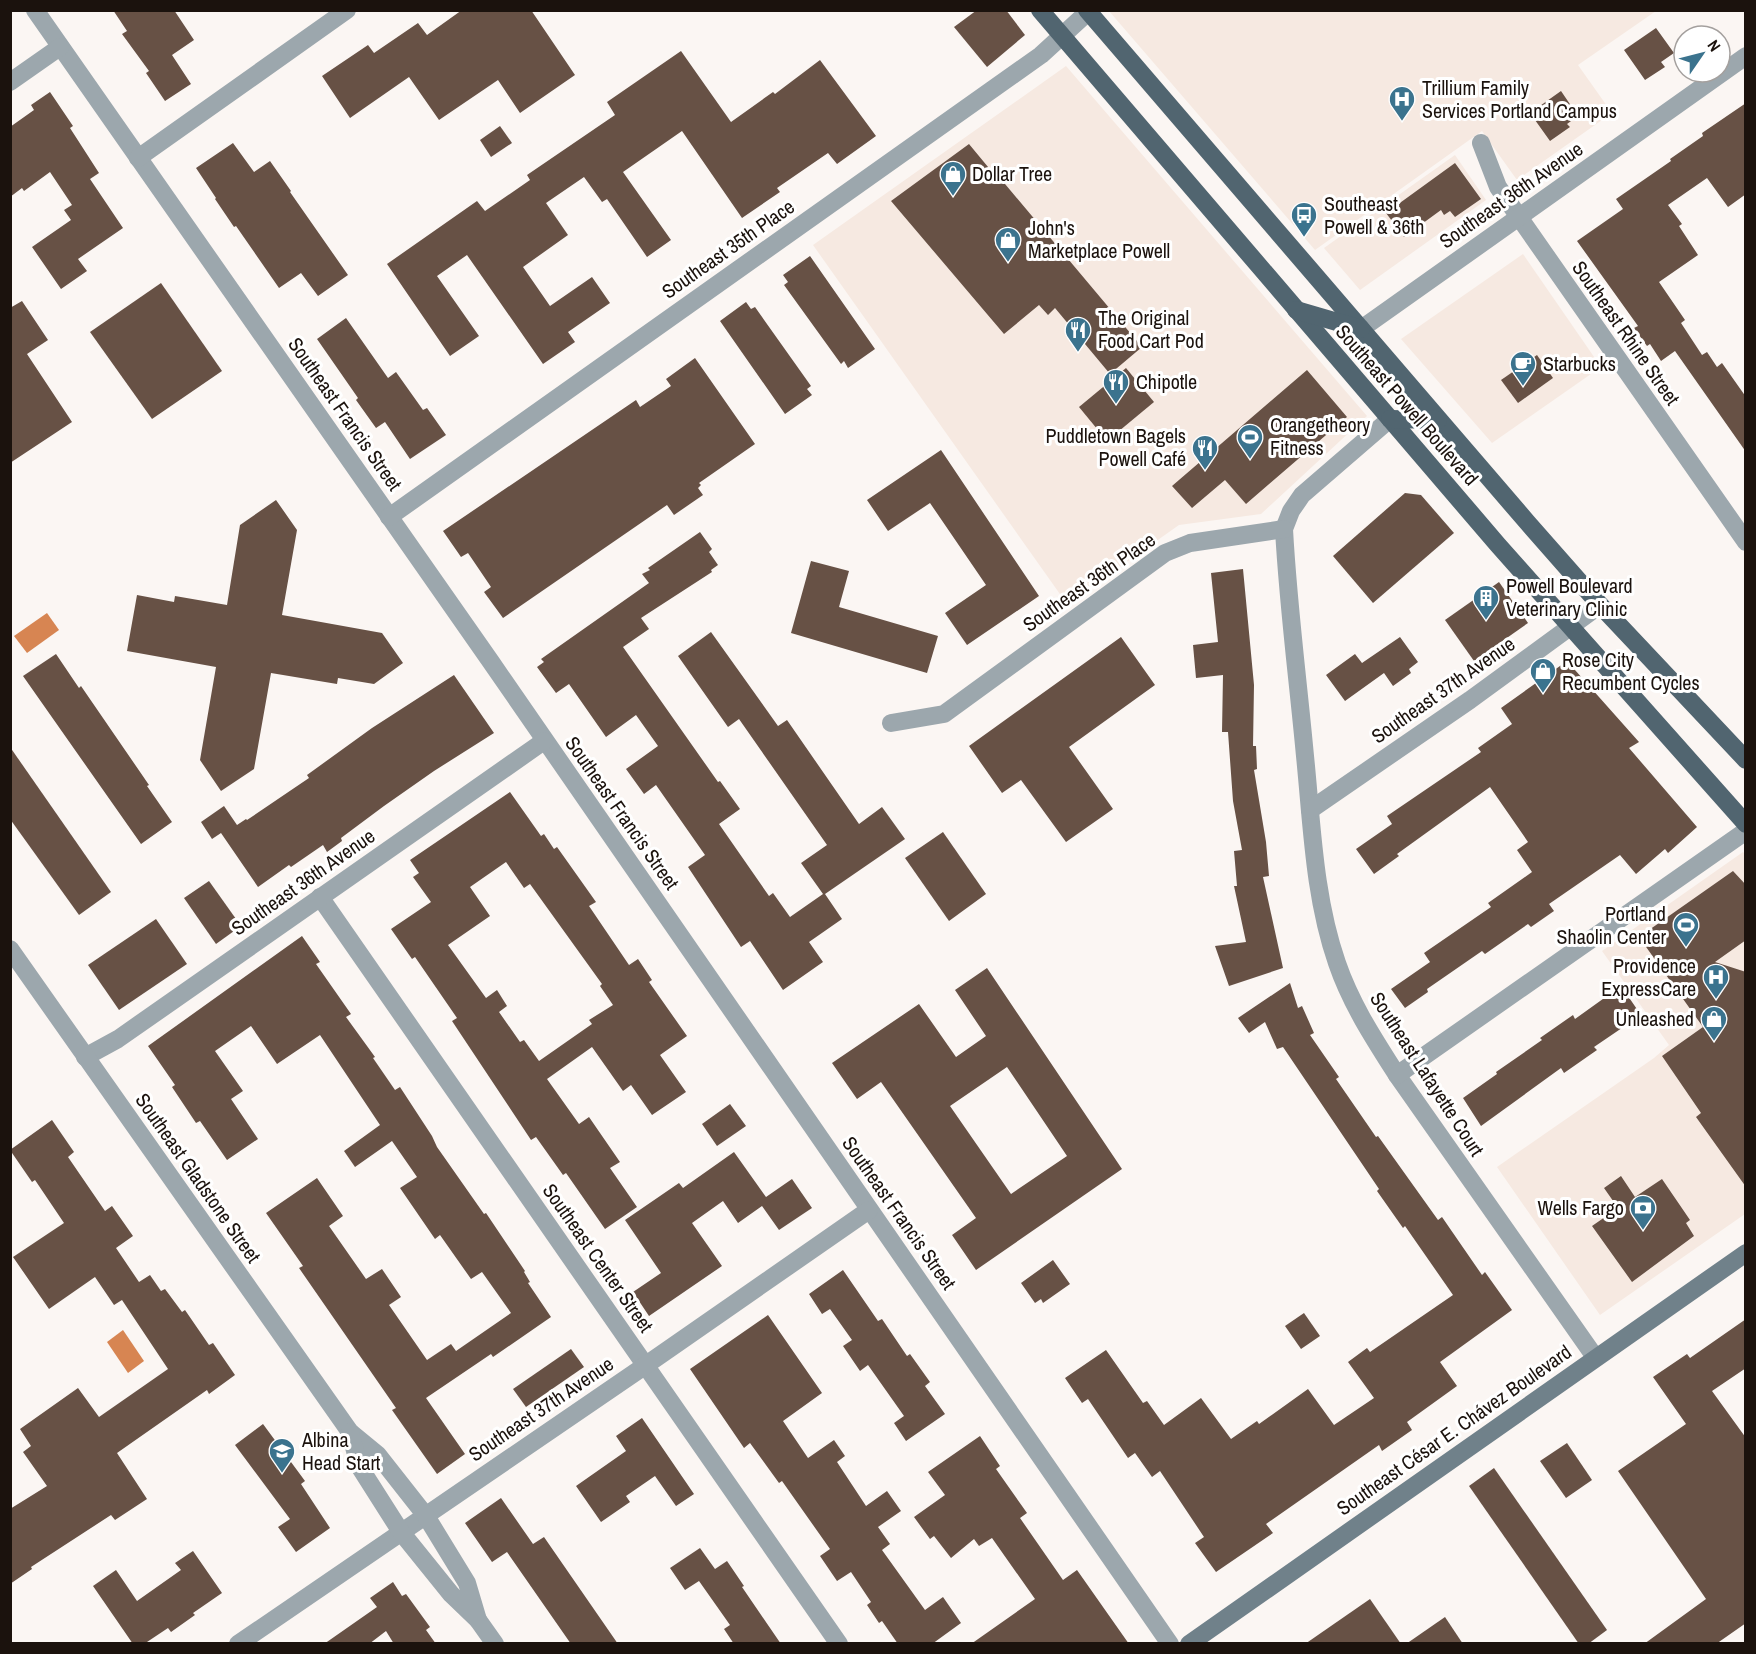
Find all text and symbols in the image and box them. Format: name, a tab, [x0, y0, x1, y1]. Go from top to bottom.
north arrow	[1672, 24, 1732, 84]
text: N	[1703, 35, 1726, 56]
place label: Trillium Family Services Portland Campus	[1422, 74, 1617, 124]
hospital icon: Trillium Family Services Portland Campus	[1387, 84, 1417, 122]
street label: Southeast 36th Avenue	[1434, 135, 1588, 254]
shop icon: Dollar Tree	[938, 159, 968, 197]
place label: Dollar Tree	[972, 160, 1052, 187]
place label: Southeast Powell & 36th	[1324, 190, 1424, 240]
street label: Southeast 35th Place	[656, 193, 799, 304]
bus stop icon: Southeast Powell & 36th	[1289, 200, 1319, 238]
place label: John's Marketplace Powell	[1028, 214, 1170, 264]
shop icon: John's Marketplace Powell	[993, 225, 1023, 263]
street label: Southeast Rhine Street	[1566, 255, 1687, 411]
place label: The Original Food Cart Pod	[1098, 304, 1204, 354]
restaurant icon: The Original Food Cart Pod	[1063, 315, 1093, 353]
street label: Southeast Powell Boulevard	[1330, 318, 1485, 491]
street label: Southeast Francis Street	[282, 332, 409, 496]
cafe icon: Starbucks	[1508, 349, 1538, 387]
place label: Starbucks	[1543, 350, 1616, 377]
restaurant icon: Chipotle	[1101, 367, 1131, 405]
place label: Chipotle	[1136, 368, 1197, 395]
place label: Orangetheory Fitness	[1270, 411, 1371, 461]
place label: Puddletown Bagels Powell Café	[1046, 422, 1186, 472]
sports icon: Orangetheory Fitness	[1235, 422, 1265, 460]
restaurant icon: Puddletown Bagels Powell Café	[1190, 433, 1220, 471]
street label: Southeast 36th Place	[1017, 526, 1160, 637]
place label: Powell Boulevard Veterinary Clinic	[1506, 572, 1633, 622]
building icon: Powell Boulevard Veterinary Clinic	[1471, 583, 1501, 621]
street label: Southeast 37th Avenue	[1366, 630, 1520, 749]
place label: Rose City Recumbent Cycles	[1562, 646, 1700, 696]
shop icon: Rose City Recumbent Cycles	[1528, 656, 1558, 694]
street label: Southeast Francis Street	[559, 731, 686, 895]
street label: Southeast 36th Avenue	[226, 822, 380, 941]
place label: Portland Shaolin Center	[1557, 900, 1667, 950]
sports icon: Portland Shaolin Center	[1671, 910, 1701, 948]
place label: Providence ExpressCare	[1601, 952, 1696, 1002]
hospital icon: Providence ExpressCare	[1701, 962, 1731, 1000]
street label: Southeast Lafayette Court	[1364, 986, 1491, 1161]
shop icon: Unleashed	[1699, 1004, 1729, 1042]
place label: Unleashed	[1616, 1005, 1694, 1032]
street label: Southeast Gladstone Street	[130, 1087, 268, 1268]
street label: Southeast Francis Street	[836, 1131, 963, 1295]
street label: Southeast Center Street	[537, 1178, 660, 1338]
bank icon: Wells Fargo	[1628, 1193, 1658, 1231]
place label: Wells Fargo	[1538, 1194, 1624, 1221]
street label: Southeast César E. Chávez Boulevard	[1331, 1338, 1576, 1521]
street label: Southeast 37th Avenue	[463, 1350, 618, 1467]
place label: Albina Head Start	[301, 1426, 381, 1476]
school or university icon: Albina Head Start	[267, 1436, 297, 1474]

